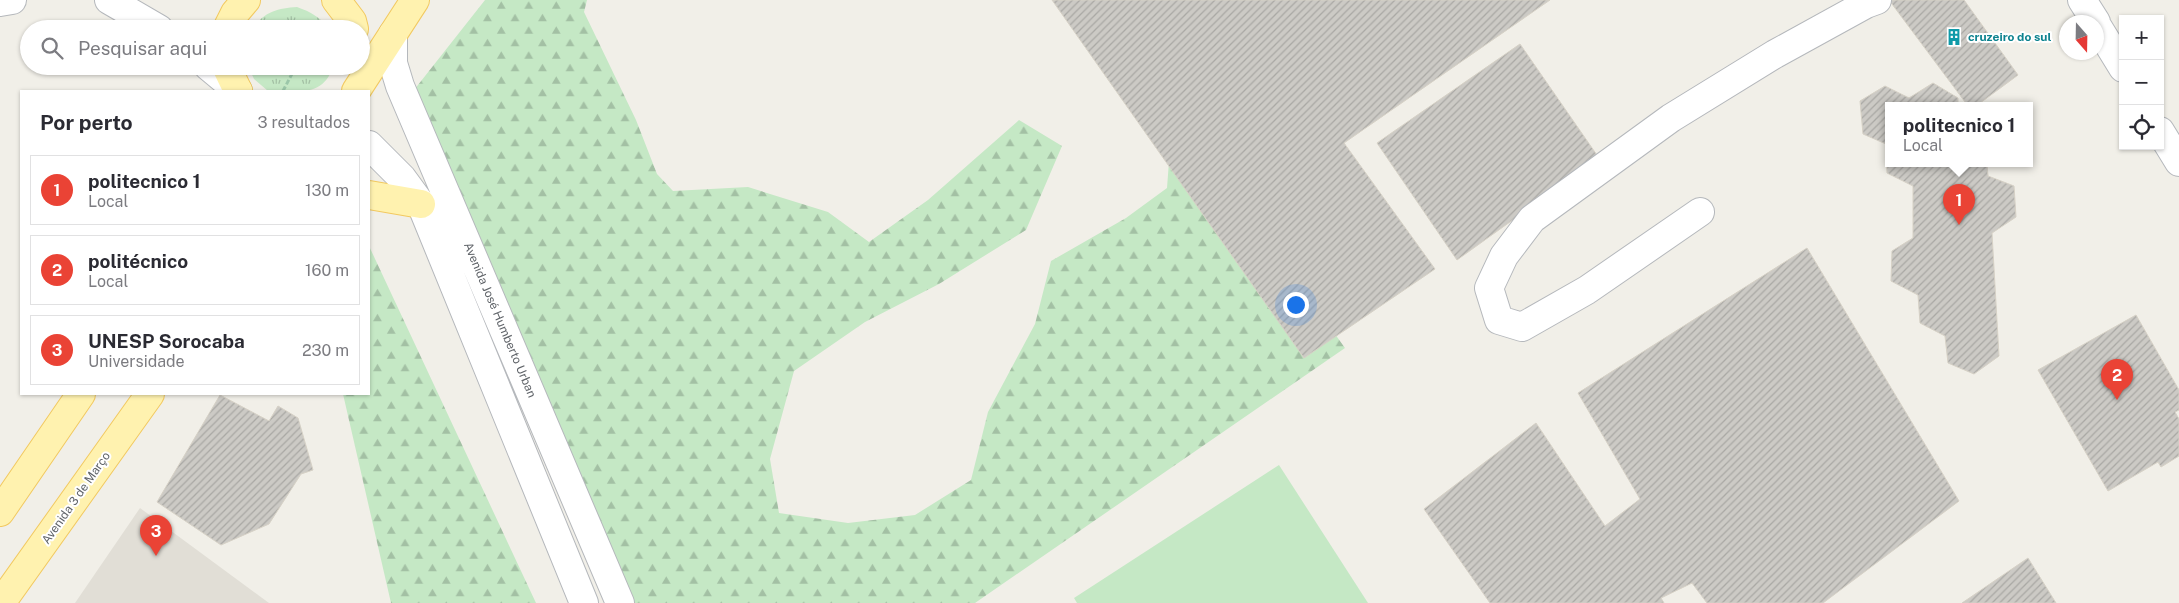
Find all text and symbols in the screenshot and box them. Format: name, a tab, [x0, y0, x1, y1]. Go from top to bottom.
north arrow	[2059, 15, 2104, 60]
map controls	[2119, 15, 2164, 150]
button: +	[2119, 15, 2164, 60]
search box	[20, 20, 370, 75]
building icon: cruzeiro do sul	[1944, 27, 1964, 47]
place label: cruzeiro do sul	[1968, 30, 2051, 44]
icon: search	[38, 34, 66, 62]
text: Pesquisar aqui	[78, 37, 207, 59]
button: −	[2119, 60, 2164, 105]
popup	[1885, 102, 2033, 167]
button: locate	[2119, 105, 2164, 150]
text: Por perto	[40, 110, 133, 135]
text: 3 resultados	[258, 113, 350, 132]
text: politecnico 1	[1903, 114, 2015, 136]
text: Local	[1903, 136, 1943, 155]
text: politecnico 1	[88, 170, 201, 192]
text: 1	[54, 181, 60, 200]
text: 130 m	[305, 181, 349, 200]
pin: 1	[1943, 184, 1975, 225]
text: Local	[88, 192, 128, 211]
street label: Avenida José Humberto Urban	[461, 240, 539, 400]
text: politécnico	[88, 250, 188, 272]
text: 2	[52, 261, 62, 280]
text: 160 m	[305, 261, 349, 280]
text: Local	[88, 272, 128, 291]
your location	[1283, 292, 1309, 318]
text: UNESP Sorocaba	[88, 330, 245, 352]
text: 3	[52, 341, 62, 360]
text: 230 m	[302, 341, 349, 360]
text: Universidade	[88, 352, 185, 371]
pin: 2	[2101, 359, 2133, 400]
street label: Avenida 3 de Março	[39, 449, 113, 547]
pin: 3	[140, 515, 172, 556]

